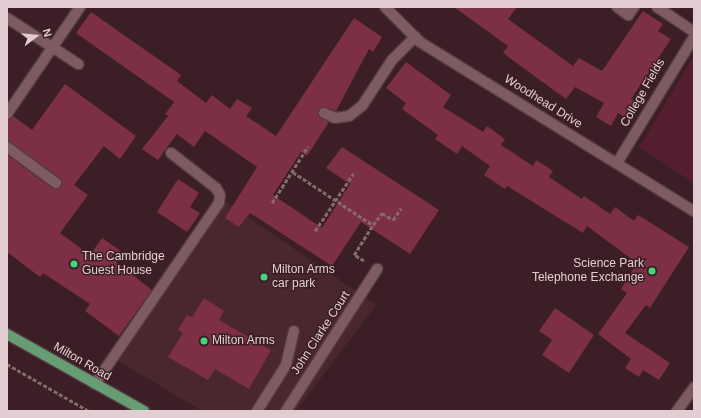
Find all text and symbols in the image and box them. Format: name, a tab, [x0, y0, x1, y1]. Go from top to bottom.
north arrow	[16, 16, 56, 56]
text: N	[41, 27, 54, 38]
street label: College Fields	[618, 56, 668, 130]
street label: Woodhead Drive	[501, 72, 585, 132]
place label: The Cambridge Guest House	[82, 250, 165, 278]
place label: Science Park Telephone Exchange	[532, 257, 644, 285]
marker: The Cambridge Guest House	[69, 259, 79, 269]
place label: Milton Arms car park	[272, 263, 335, 291]
marker: Science Park Telephone Exchange	[647, 266, 657, 276]
marker: Milton Arms car park	[259, 272, 269, 282]
street label: John Clarke Court	[289, 289, 353, 377]
place label: Milton Arms	[212, 334, 275, 348]
marker: Milton Arms	[199, 336, 209, 346]
street label: Milton Road	[51, 340, 113, 384]

